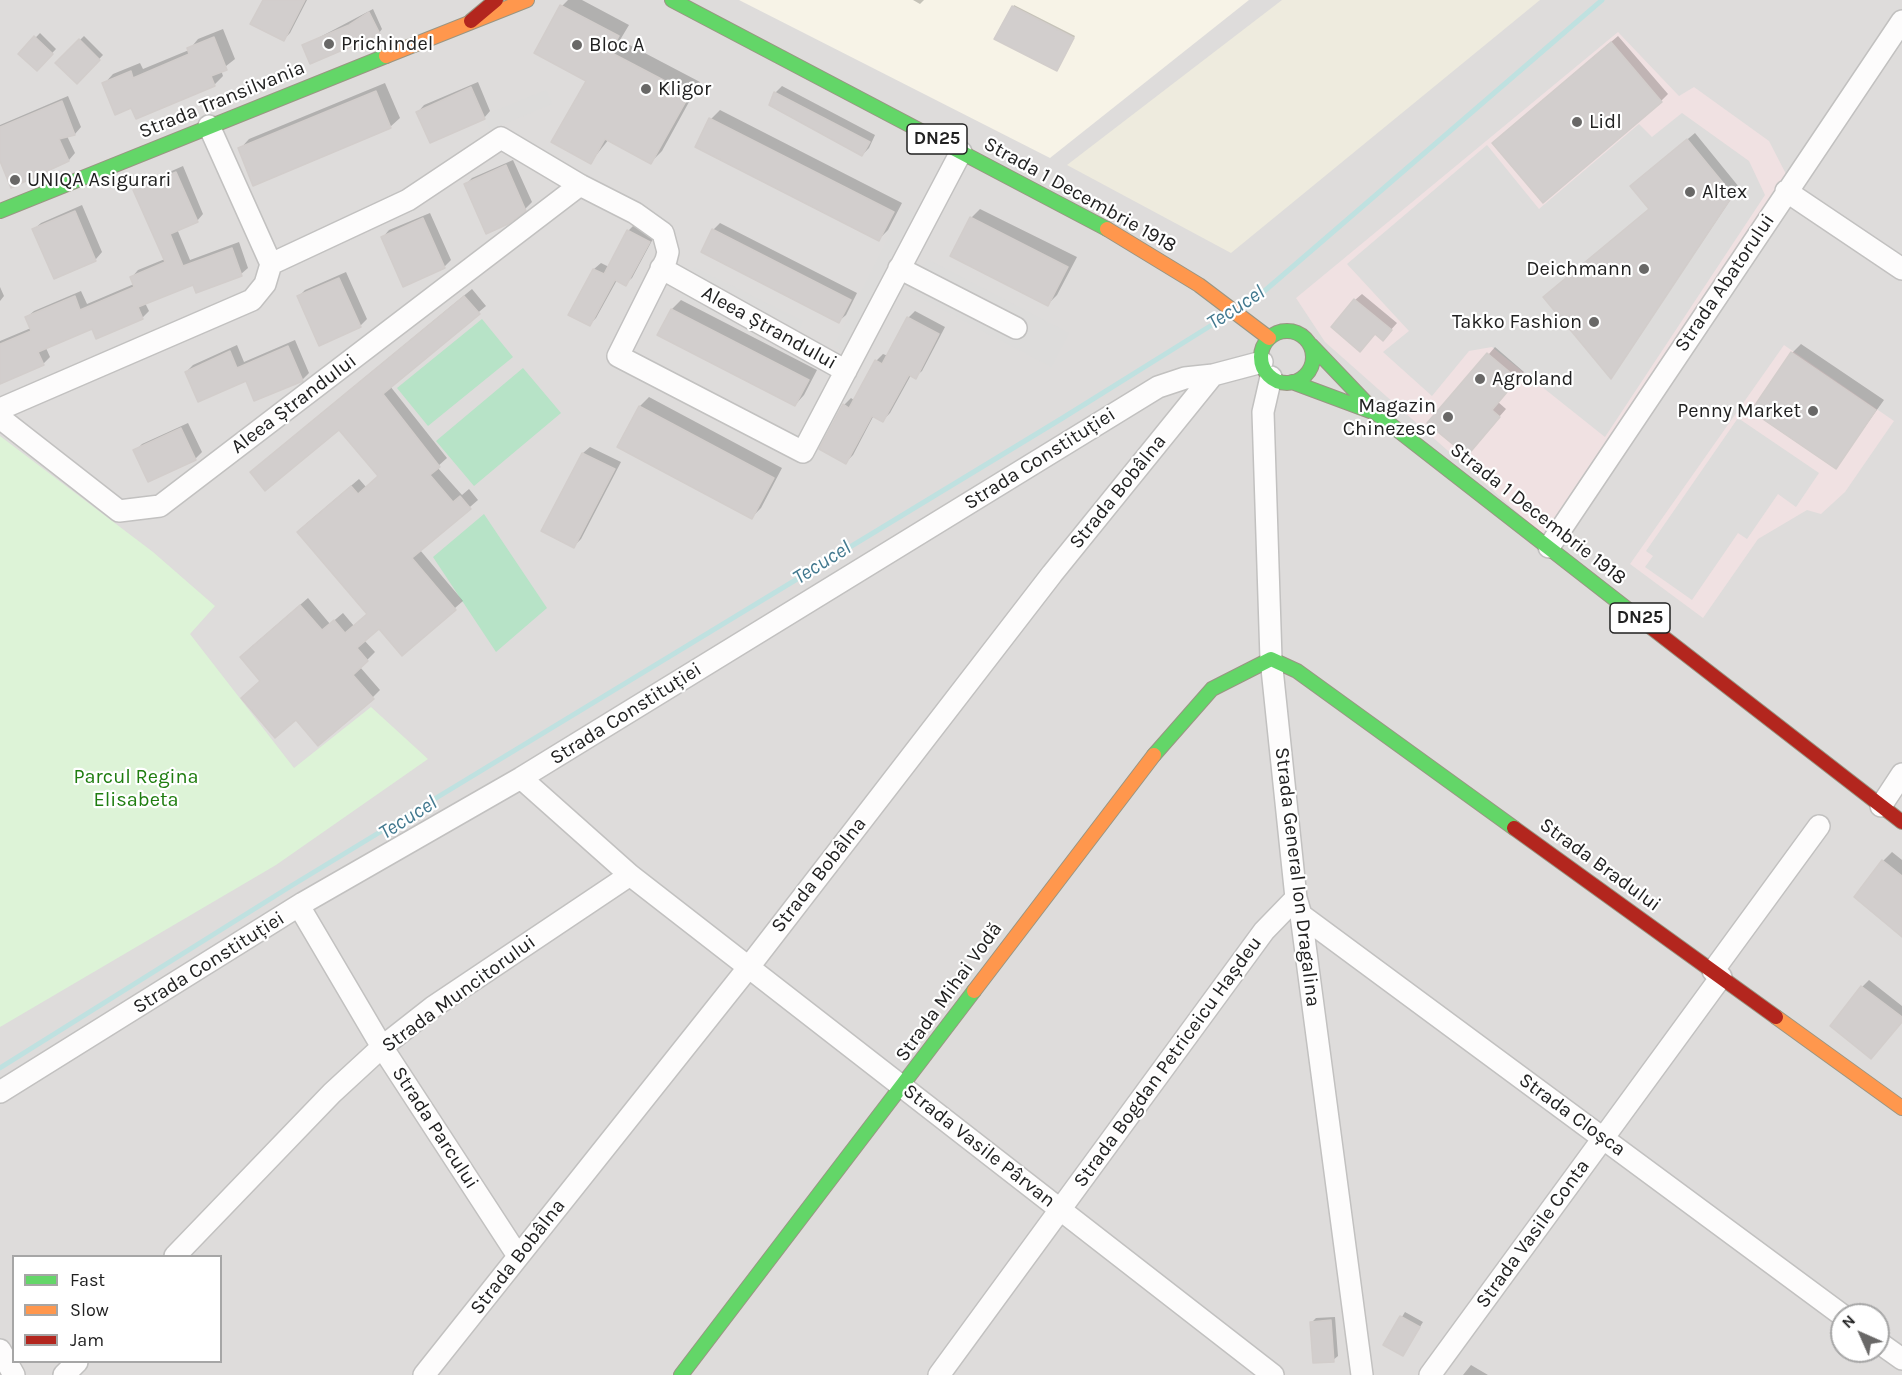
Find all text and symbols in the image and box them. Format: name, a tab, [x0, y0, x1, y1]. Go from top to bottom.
place label: Prichindel	[341, 32, 433, 56]
place label: Bloc A	[589, 33, 645, 57]
marker: Prichindel	[322, 37, 336, 51]
marker: Bloc A	[570, 38, 584, 52]
street label: Strada Transilvania	[136, 56, 308, 144]
place label: Kligor	[658, 77, 711, 101]
marker: Kligor	[639, 82, 653, 96]
place label: Lidl	[1589, 110, 1622, 134]
marker: Lidl	[1570, 115, 1584, 129]
road number: DN25	[907, 124, 967, 154]
street label: Strada 1 Decembrie 1918	[979, 132, 1181, 258]
place label: UNIQA Asigurari	[27, 168, 171, 192]
marker: UNIQA Asigurari	[8, 173, 22, 187]
place label: Altex	[1702, 180, 1747, 204]
marker: Altex	[1683, 185, 1697, 199]
street label: Strada Abatorului	[1670, 209, 1780, 357]
place label: Deichmann	[1526, 257, 1632, 281]
marker: Deichmann	[1637, 262, 1651, 276]
water label: Tecucel	[1202, 280, 1270, 336]
street label: Aleea Ștrandului	[697, 281, 841, 375]
place label: Takko Fashion	[1452, 310, 1582, 334]
marker: Takko Fashion	[1587, 315, 1601, 329]
street label: Aleea Ștrandului	[227, 349, 361, 459]
place label: Agroland	[1492, 367, 1573, 391]
marker: Agroland	[1473, 372, 1487, 386]
place label: Magazin Chinezesc	[1343, 394, 1436, 441]
place label: Penny Market	[1677, 399, 1801, 423]
street label: Strada Constituției	[960, 403, 1120, 515]
marker: Penny Market	[1806, 404, 1820, 418]
marker: Magazin Chinezesc	[1441, 410, 1455, 424]
street label: Strada Bobâlna	[1065, 430, 1171, 554]
street label: Strada 1 Decembrie 1918	[1445, 438, 1631, 590]
water label: Tecucel	[788, 535, 856, 591]
road number: DN25	[1610, 603, 1670, 633]
street label: Strada Constituției	[546, 658, 706, 770]
street label: Strada General Ion Dragalina	[1269, 746, 1325, 1008]
park label: Parcul Regina Elisabeta	[74, 765, 198, 812]
water label: Tecucel	[374, 790, 442, 846]
street label: Strada Bobâlna	[766, 812, 872, 938]
street label: Strada Bradului	[1535, 813, 1665, 917]
street label: Strada Constituției	[129, 907, 289, 1019]
street label: Strada Mihai Vodă	[890, 918, 1008, 1066]
street label: Strada Muncitorului	[377, 930, 541, 1058]
street label: Strada Bogdan Petriceicu Hașdeu	[1069, 932, 1267, 1192]
street label: Strada Parcului	[387, 1062, 483, 1194]
street label: Strada Cloșca	[1514, 1068, 1630, 1162]
street label: Strada Vasile Pârvan	[898, 1079, 1060, 1213]
street label: Strada Vasile Conta	[1471, 1155, 1595, 1313]
street label: Strada Bobâlna	[465, 1194, 571, 1320]
legend	[12, 1255, 222, 1363]
text: Fast	[70, 1269, 105, 1291]
text: Slow	[70, 1299, 109, 1321]
north arrow	[1830, 1303, 1890, 1363]
text: N	[1838, 1311, 1859, 1332]
text: Jam	[70, 1329, 104, 1351]

